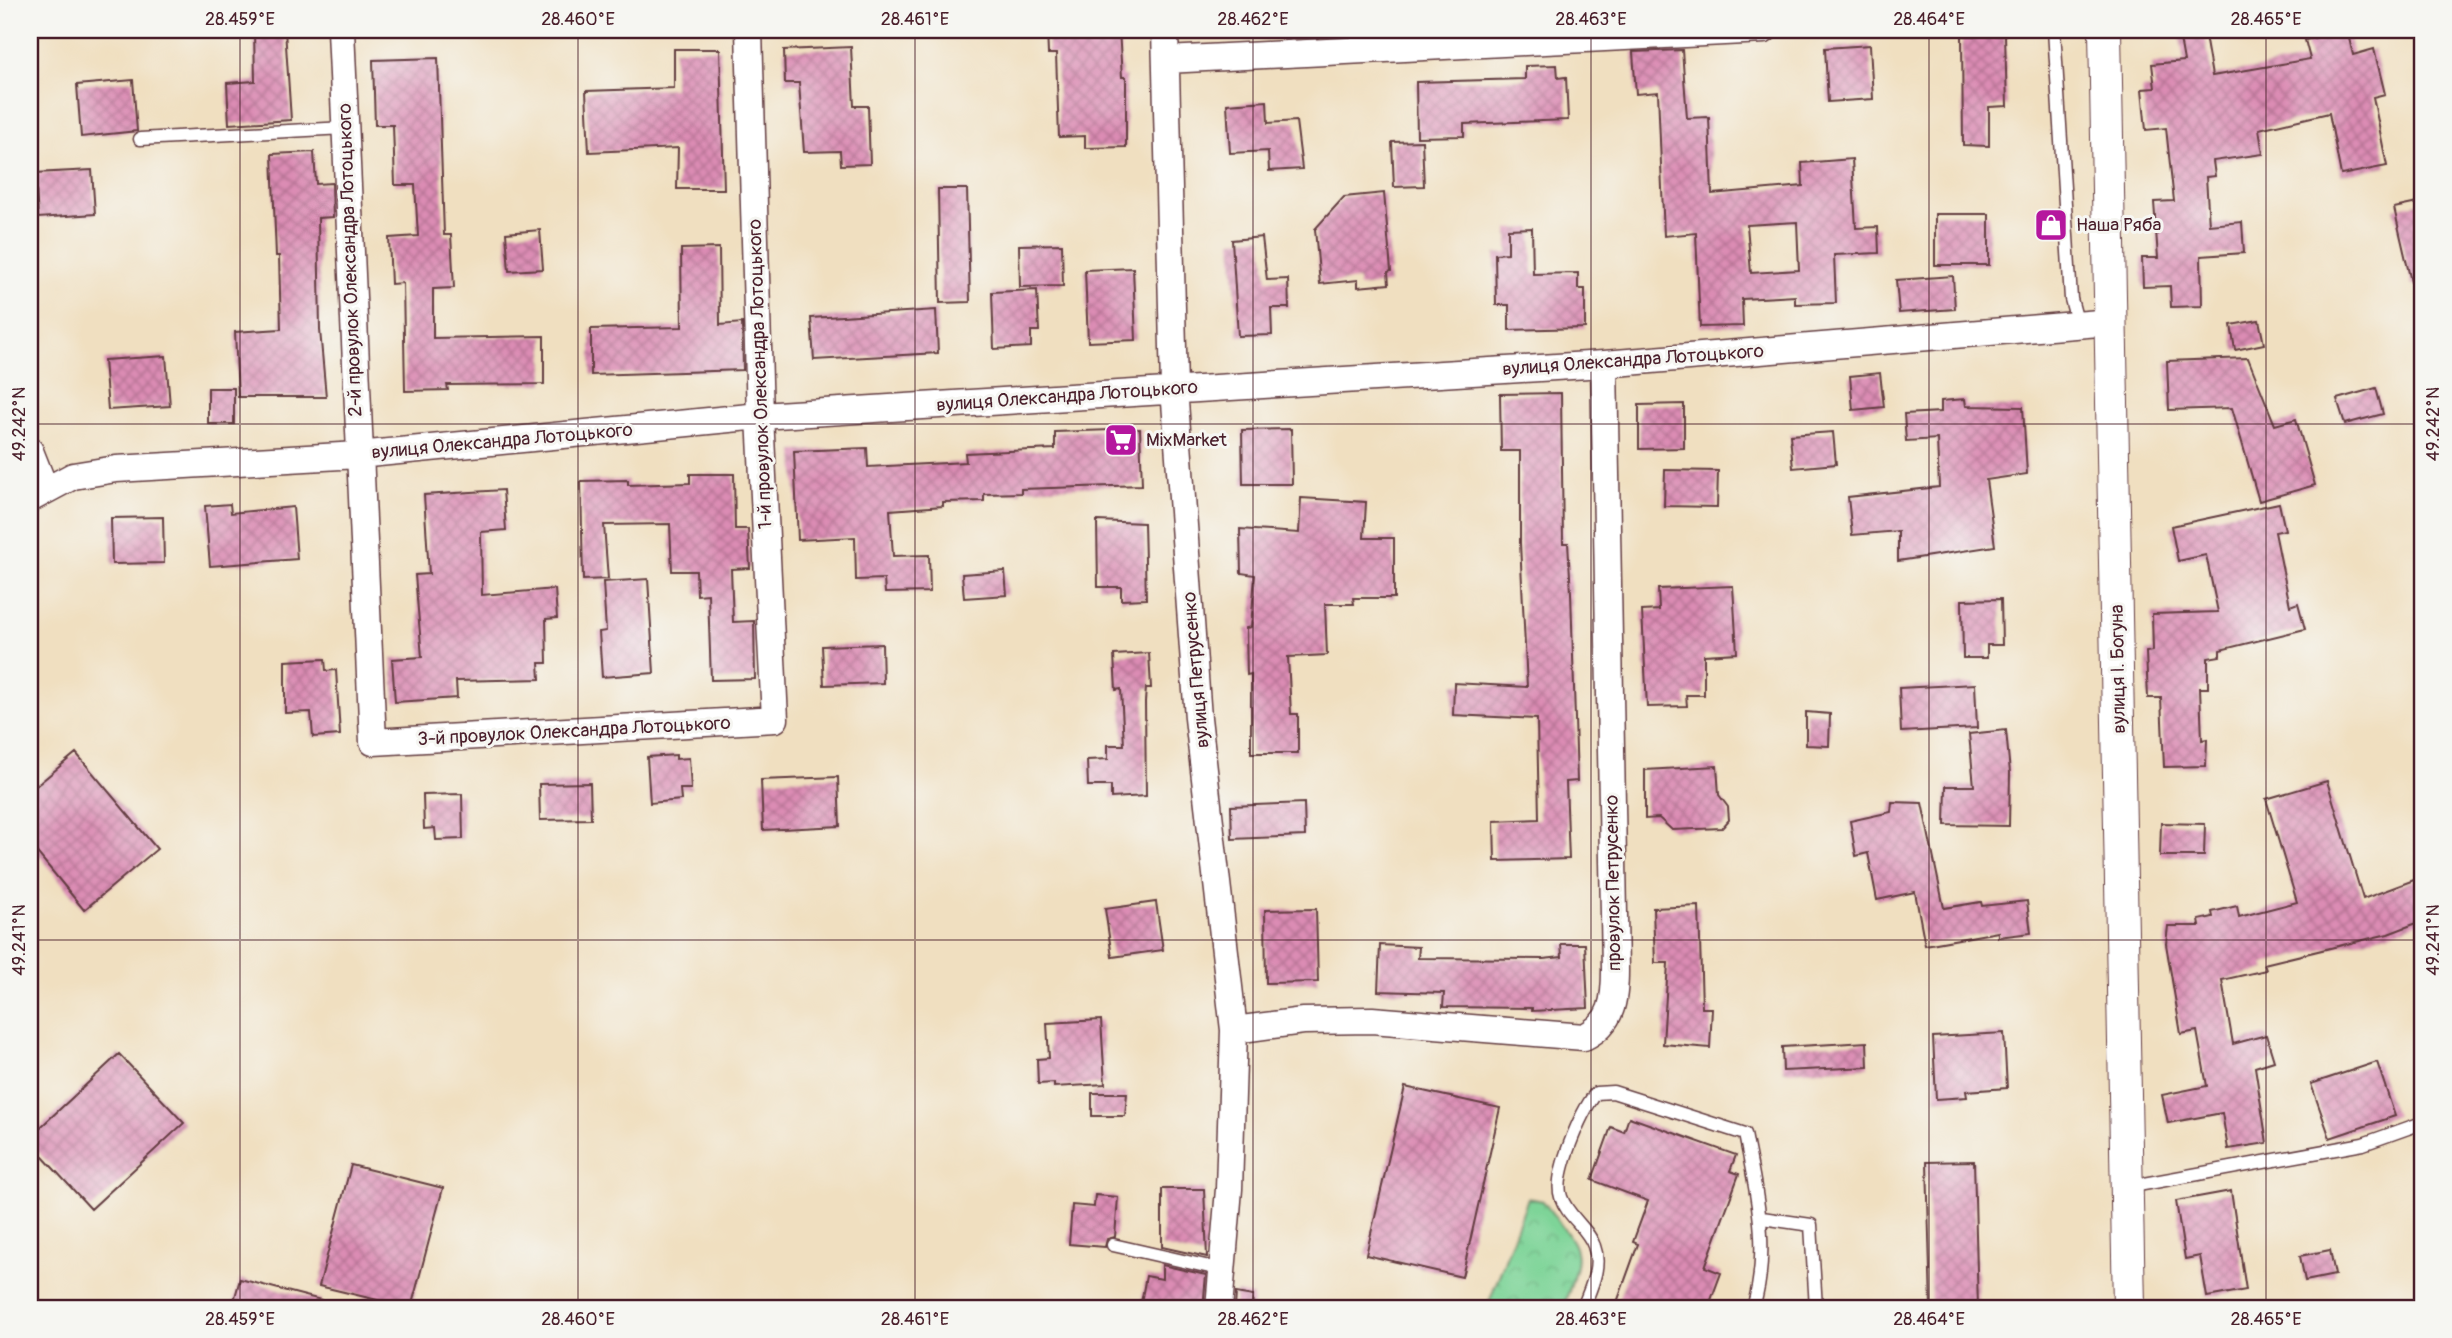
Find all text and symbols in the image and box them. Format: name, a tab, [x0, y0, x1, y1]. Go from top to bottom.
text: 28.459°E	[205, 8, 275, 31]
text: 28.460°E	[541, 8, 615, 31]
text: 28.461°E	[881, 8, 949, 31]
text: 28.462°E	[1217, 8, 1289, 31]
text: 28.463°E	[1555, 8, 1627, 31]
text: 28.464°E	[1893, 8, 1965, 31]
text: 28.465°E	[2231, 8, 2302, 31]
street label: 2-й провулок Олександра Лотоцького	[333, 103, 367, 417]
shop icon: Наша Ряба	[2032, 206, 2070, 244]
place label: Наша Ряба	[2076, 213, 2162, 237]
street label: 1-й провулок Олександра Лотоцького	[743, 218, 777, 530]
street label: вулиця Олександра Лотоцького	[1501, 339, 1765, 381]
street label: вулиця Олександра Лотоцького	[935, 375, 1199, 417]
text: 49.242°N	[8, 387, 31, 461]
text: 49.242°N	[2422, 387, 2445, 461]
street label: вулиця Олександра Лотоцького	[370, 418, 634, 464]
supermarket icon: MixMarket	[1102, 421, 1140, 459]
place label: MixMarket	[1146, 428, 1227, 452]
street label: вулиця Петрусенко	[1177, 591, 1215, 749]
street label: вулиця І. Богуна	[2105, 604, 2131, 734]
street label: 3-й провулок Олександра Лотоцького	[417, 711, 731, 751]
street label: провулок Петрусенко	[1599, 795, 1627, 971]
text: 49.241°N	[8, 904, 31, 976]
text: 49.241°N	[2422, 904, 2445, 976]
text: 28.459°E	[205, 1308, 275, 1331]
text: 28.460°E	[541, 1308, 615, 1331]
text: 28.461°E	[881, 1308, 949, 1331]
text: 28.462°E	[1217, 1308, 1289, 1331]
text: 28.463°E	[1555, 1308, 1627, 1331]
text: 28.464°E	[1893, 1308, 1965, 1331]
text: 28.465°E	[2231, 1308, 2302, 1331]

